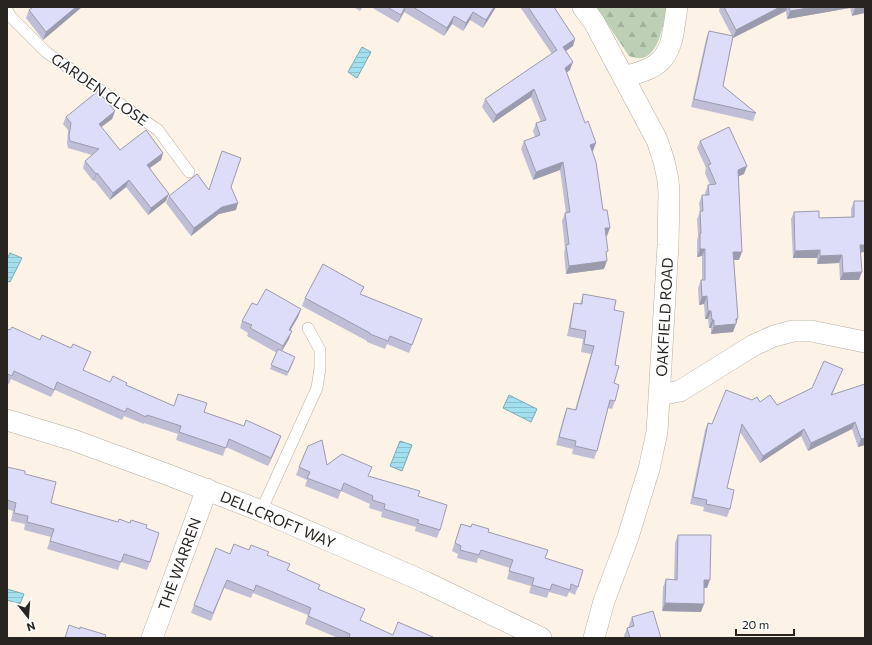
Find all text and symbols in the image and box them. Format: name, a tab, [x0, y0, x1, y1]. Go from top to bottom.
street label: GARDEN CLOSE	[48, 49, 152, 129]
street label: OAKFIELD ROAD	[652, 257, 676, 377]
street label: DELLCROFT WAY	[218, 487, 338, 551]
street label: THE WARREN	[154, 515, 204, 613]
north arrow	[8, 597, 48, 637]
scale bar	[736, 611, 794, 637]
text: 20 m	[742, 617, 769, 631]
text: N	[25, 620, 37, 634]

